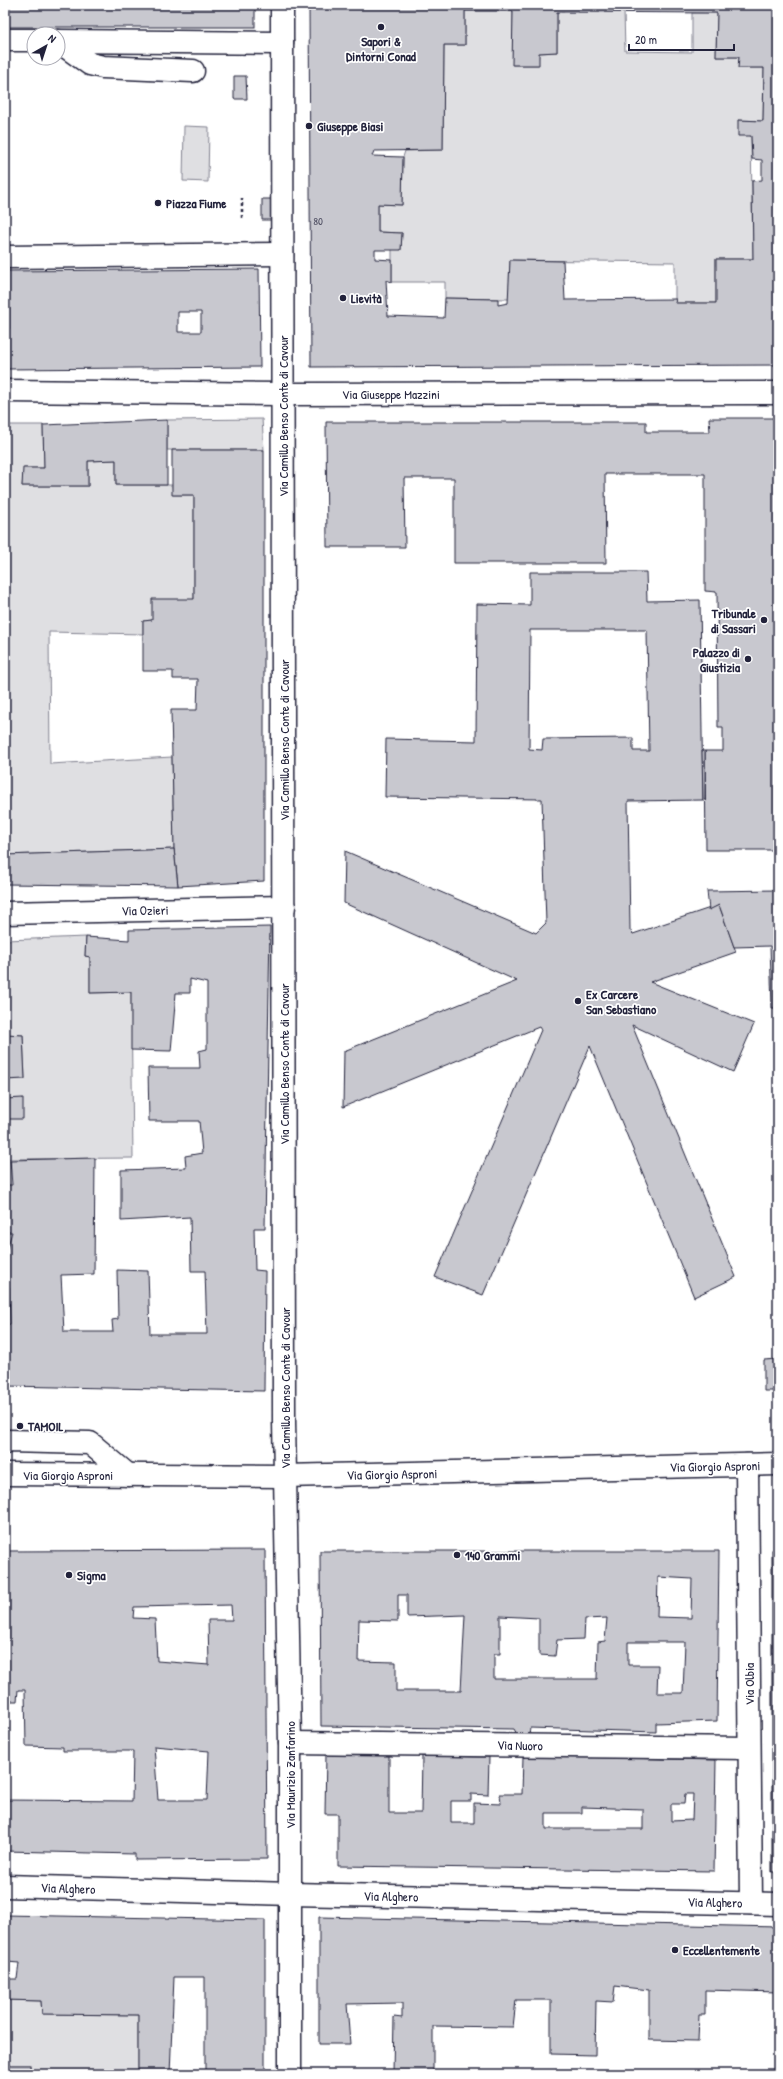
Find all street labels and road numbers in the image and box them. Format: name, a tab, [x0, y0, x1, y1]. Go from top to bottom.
street label: Via Camillo Benso Conte di Cavour	[274, 335, 292, 497]
street label: Via Giuseppe Mazzini	[342, 385, 440, 403]
street label: Via Camillo Benso Conte di Cavour	[275, 659, 293, 821]
street label: Via Ozieri	[121, 901, 169, 919]
street label: Via Camillo Benso Conte di Cavour	[275, 983, 293, 1145]
street label: Via Camillo Benso Conte di Cavour	[276, 1307, 294, 1469]
street label: Via Giorgio Asproni	[670, 1456, 760, 1476]
street label: Via Giorgio Asproni	[347, 1464, 437, 1484]
street label: Via Giorgio Asproni	[23, 1466, 113, 1484]
street label: Via Olbia	[740, 1663, 758, 1705]
street label: Via Maurizio Zanfarino	[281, 1721, 299, 1829]
street label: Via Nuoro	[497, 1736, 543, 1754]
street label: Via Alghero	[40, 1878, 96, 1898]
street label: Via Alghero	[363, 1887, 419, 1905]
street label: Via Alghero	[687, 1893, 743, 1911]

